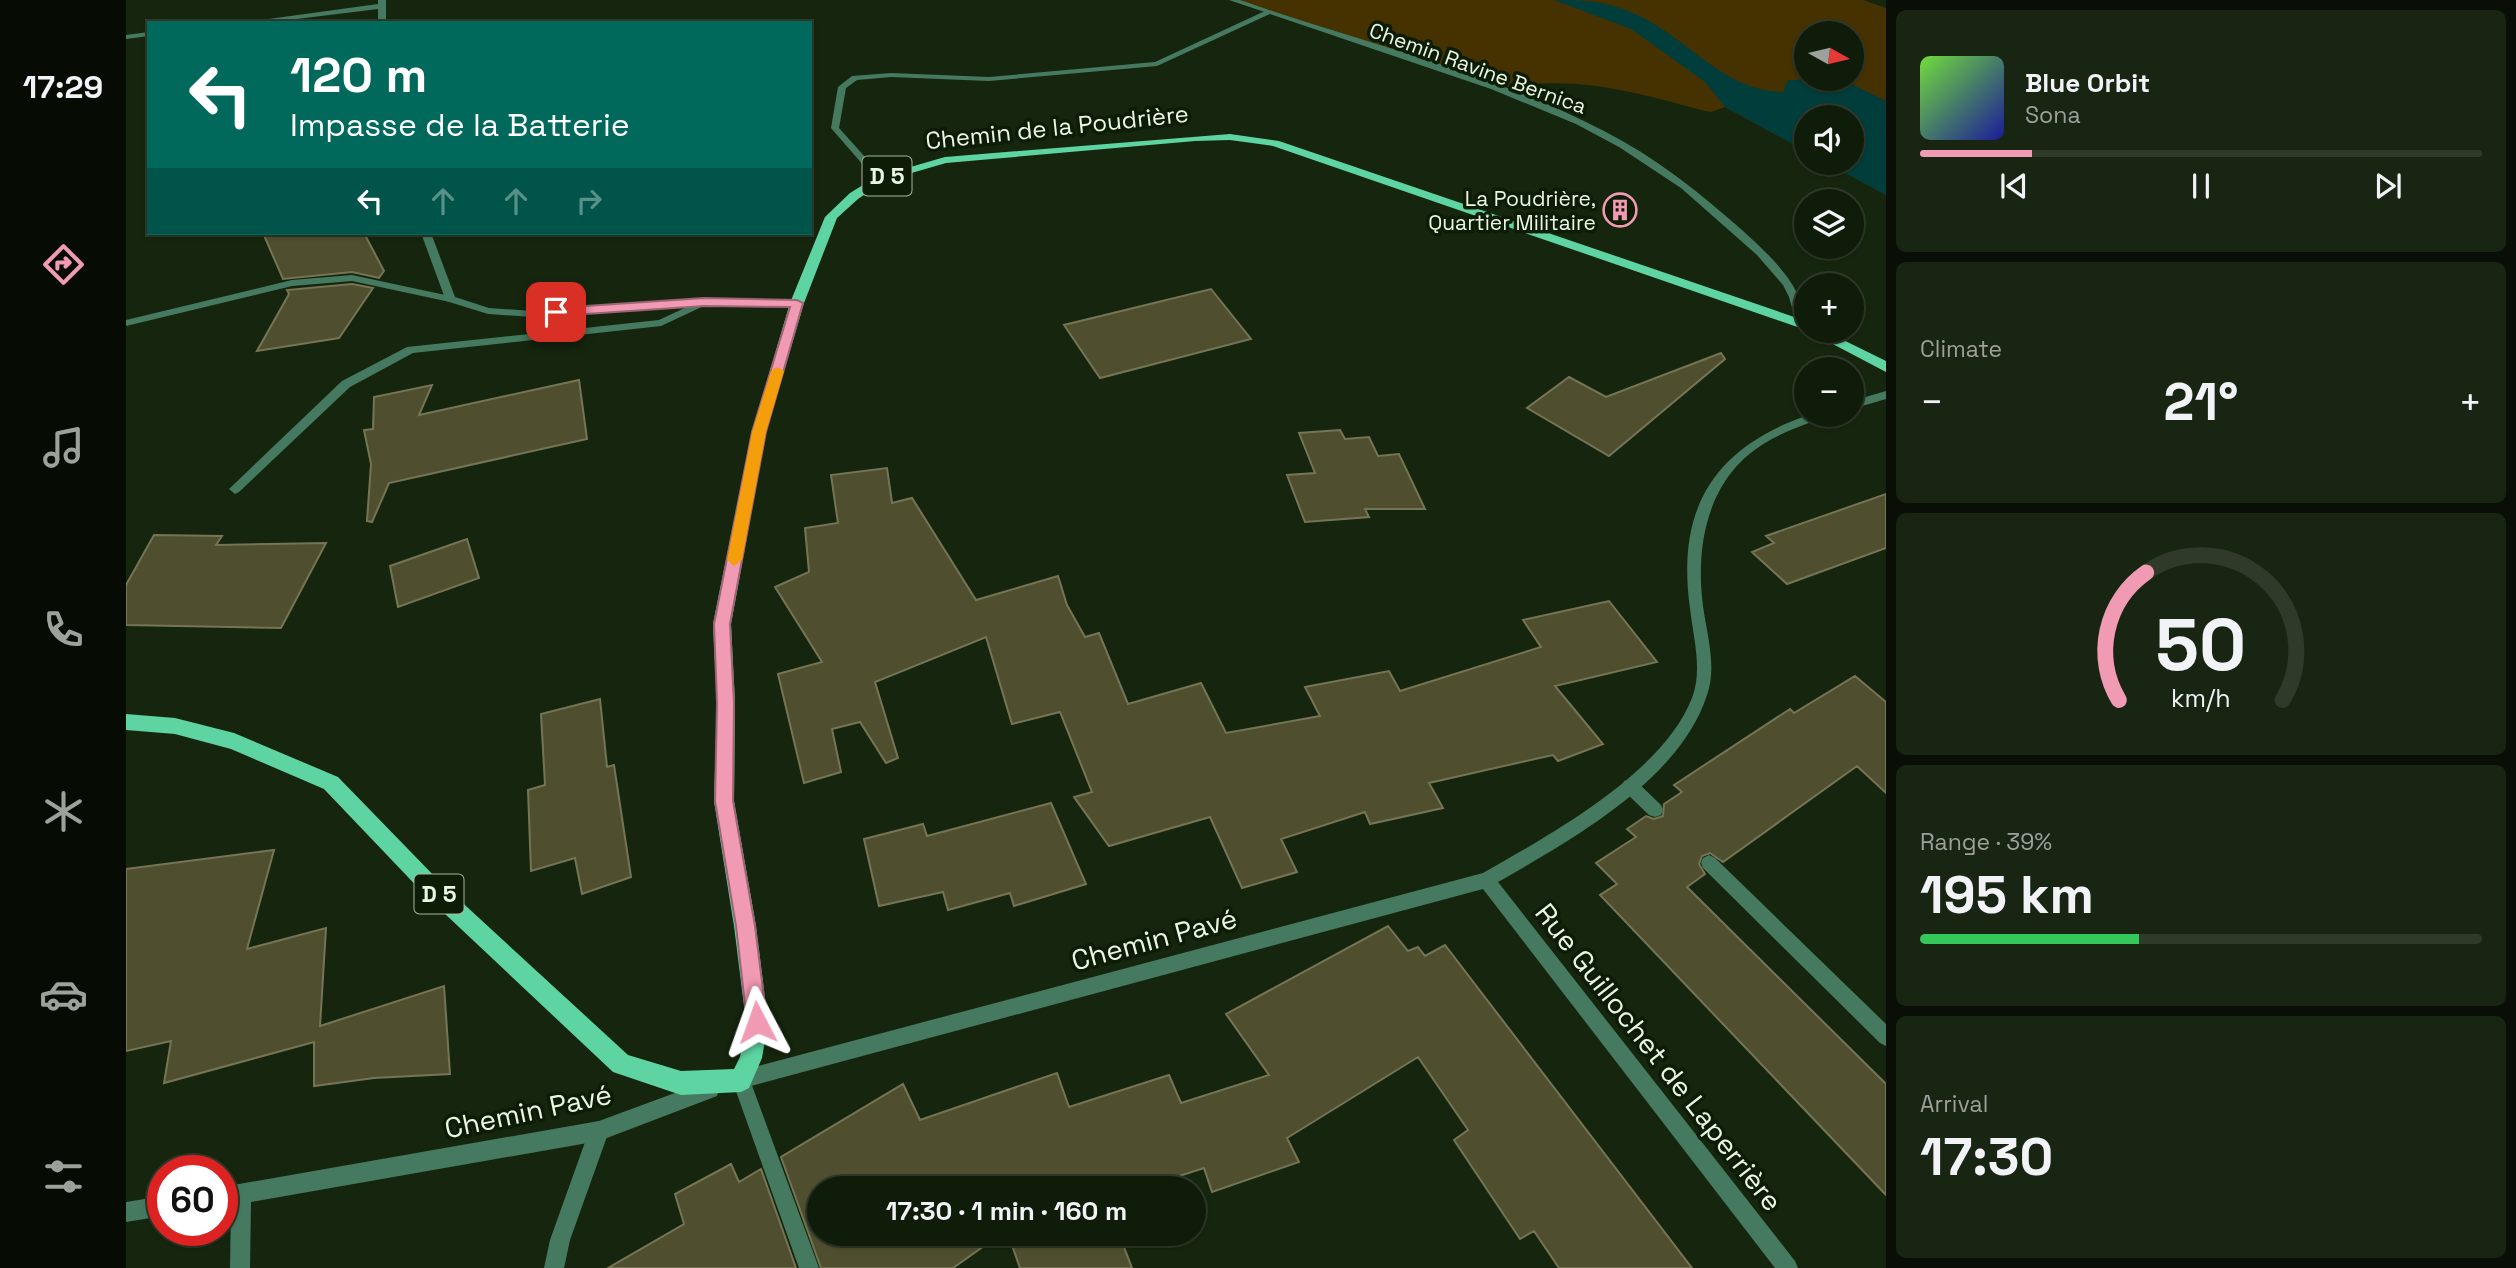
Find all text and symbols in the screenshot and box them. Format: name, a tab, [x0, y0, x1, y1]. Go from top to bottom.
street label: Chemin Ravine Bernica	[1366, 16, 1590, 120]
north arrow	[1794, 21, 1864, 91]
map controls	[1794, 21, 1864, 427]
text: 120 m	[290, 44, 427, 106]
icon: left	[175, 49, 266, 140]
text: Blue Orbit	[2025, 66, 2150, 100]
text: 17:29	[23, 67, 103, 107]
street label: Chemin de la Poudrière	[924, 98, 1190, 156]
text: Sona	[2025, 100, 2081, 130]
text: Impasse de la Batterie	[290, 105, 630, 145]
button: sound	[1794, 105, 1864, 175]
road number: D 5	[862, 156, 912, 196]
icon: previous	[1995, 167, 2033, 205]
icon: pause	[2182, 167, 2220, 205]
icon: next	[2369, 167, 2407, 205]
icon: left	[351, 182, 389, 220]
icon: ahead	[424, 182, 462, 220]
icon: ahead	[497, 182, 535, 220]
icon: right	[570, 182, 608, 220]
place label: La Poudrière, Quartier Militaire	[1428, 185, 1596, 236]
button: layers	[1794, 189, 1864, 259]
building icon: La Poudrière, Quartier Militaire	[1601, 191, 1639, 229]
icon: directions	[39, 240, 88, 289]
button: +	[1794, 273, 1864, 343]
pin	[526, 282, 586, 342]
icon: arrive	[537, 293, 575, 331]
text: Climate	[1920, 334, 2002, 364]
button: −	[1794, 357, 1864, 427]
text: 21°	[2164, 369, 2238, 435]
text: −	[1920, 378, 1944, 426]
text: +	[2458, 378, 2482, 426]
icon: music	[39, 423, 88, 472]
text: 50	[2156, 598, 2246, 691]
icon: phone	[39, 605, 88, 654]
text: km/h	[2171, 682, 2231, 714]
icon: climate	[39, 787, 88, 836]
text: Range · 39%	[1920, 827, 2052, 857]
text: 195 km	[1920, 862, 2094, 928]
road number: D 5	[414, 874, 464, 914]
street label: Rue Guillochet de Laperrière	[1528, 896, 1790, 1218]
street label: Chemin Pavé	[1067, 900, 1241, 978]
icon: car	[39, 970, 88, 1019]
position arrow	[720, 985, 794, 1059]
street label: Chemin Pavé	[441, 1076, 615, 1146]
text: Arrival	[1920, 1089, 1988, 1119]
text: 17:30	[1920, 1124, 2053, 1190]
icon: filters	[39, 1152, 88, 1201]
speed limit sign: 60	[147, 1155, 238, 1246]
text: 17:30 · 1 min · 160 m	[886, 1194, 1127, 1228]

